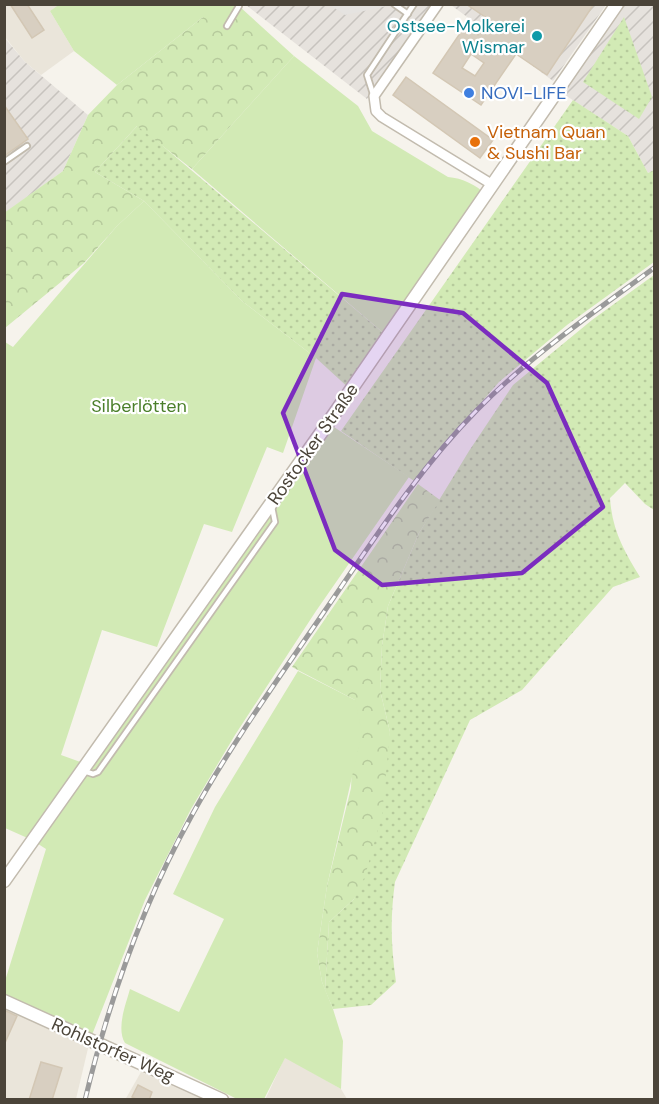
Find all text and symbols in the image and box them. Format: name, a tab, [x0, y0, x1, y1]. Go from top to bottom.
place label: Ostsee-Molkerei Wismar	[387, 14, 525, 59]
marker: Ostsee-Molkerei Wismar	[530, 29, 544, 43]
place label: NOVI-LIFE	[481, 81, 566, 105]
marker: NOVI-LIFE	[462, 86, 476, 100]
place label: Vietnam Quan & Sushi Bar	[487, 120, 606, 165]
marker: Vietnam Quan & Sushi Bar	[468, 135, 482, 149]
street label: Rostocker Straße	[262, 378, 364, 510]
park label: Silberlötten	[91, 394, 187, 418]
street label: Rohlstorfer Weg	[48, 1012, 178, 1088]

